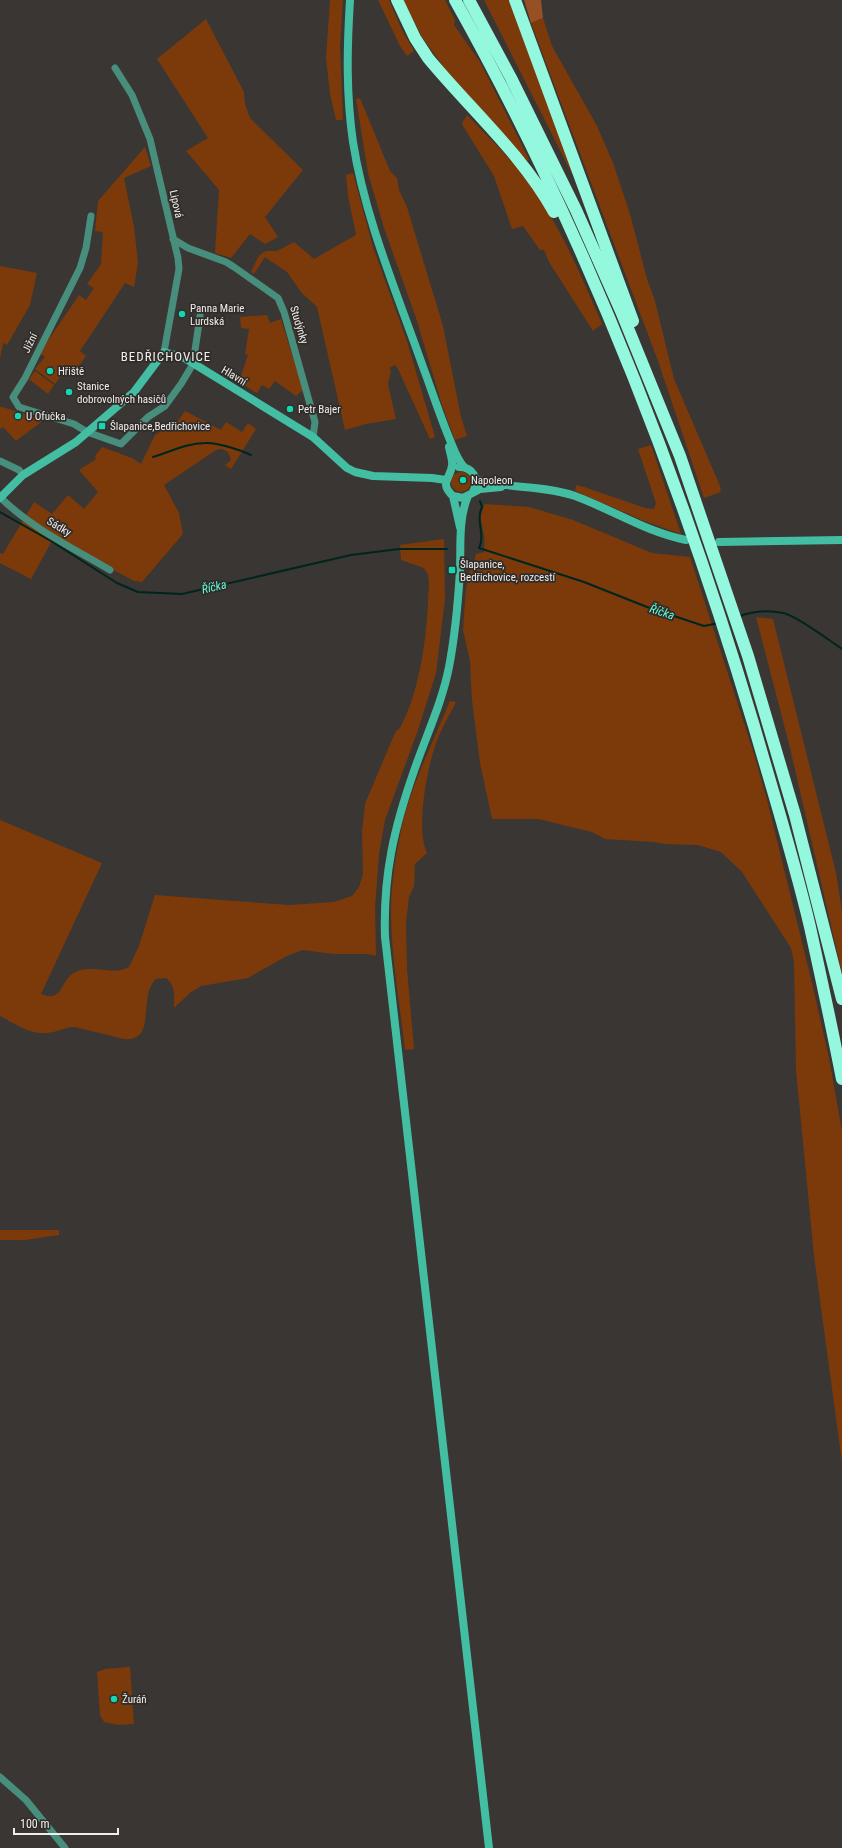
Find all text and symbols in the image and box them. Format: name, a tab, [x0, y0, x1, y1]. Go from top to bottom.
street label: Lipová	[166, 189, 186, 219]
place label: Panna Marie Lurdská	[190, 302, 244, 328]
street label: Studýnky	[287, 304, 311, 346]
marker: Panna Marie Lurdská	[177, 309, 187, 319]
street label: Jižní	[20, 331, 41, 355]
district label: BEDŘICHOVICE	[121, 349, 211, 364]
street label: Hlavní	[219, 363, 249, 389]
place label: Hřiště	[58, 365, 84, 378]
marker: Hřiště	[45, 366, 55, 376]
place label: Stanice dobrovolných hasičů	[77, 380, 166, 406]
marker: Stanice dobrovolných hasičů	[64, 387, 74, 397]
place label: Petr Bajer	[298, 403, 341, 416]
marker: Petr Bajer	[285, 404, 295, 414]
place label: U Ofučka	[26, 410, 65, 423]
marker: U Ofučka	[13, 411, 23, 421]
place label: Šlapanice,Bedřichovice	[110, 420, 210, 433]
marker: Šlapanice,Bedřichovice	[97, 421, 107, 431]
place label: Napoleon	[471, 474, 513, 487]
marker: Napoleon	[458, 475, 468, 485]
street label: Sádky	[45, 515, 74, 539]
place label: Šlapanice, Bedřichovice, rozcestí	[460, 558, 555, 584]
marker: Šlapanice, Bedřichovice, rozcestí	[447, 565, 457, 575]
water label: Říčka	[200, 576, 228, 597]
water label: Říčka	[648, 601, 676, 623]
place label: Žuráň	[122, 1693, 147, 1706]
marker: Žuráň	[109, 1694, 119, 1704]
scale bar	[14, 1810, 118, 1836]
text: 100 m	[20, 1817, 50, 1831]

